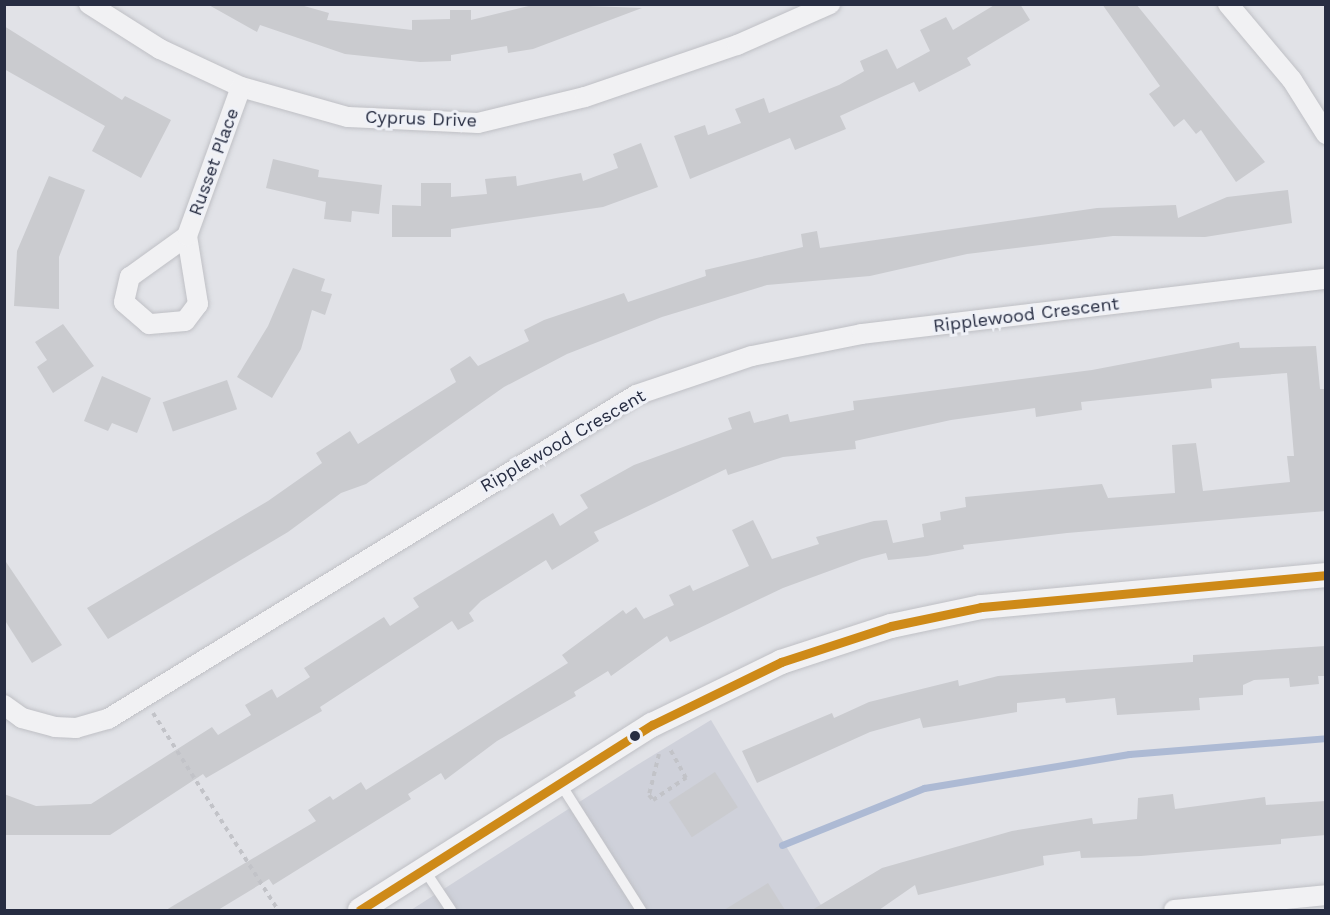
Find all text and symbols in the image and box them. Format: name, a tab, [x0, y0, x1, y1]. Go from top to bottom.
street label: Russet Place	[185, 105, 243, 219]
street label: Cyprus Drive	[365, 106, 477, 132]
street label: Ripplewood Crescent	[932, 293, 1120, 337]
street label: Ripplewood Crescent	[477, 385, 649, 497]
unlabelled marker	[629, 730, 641, 742]

